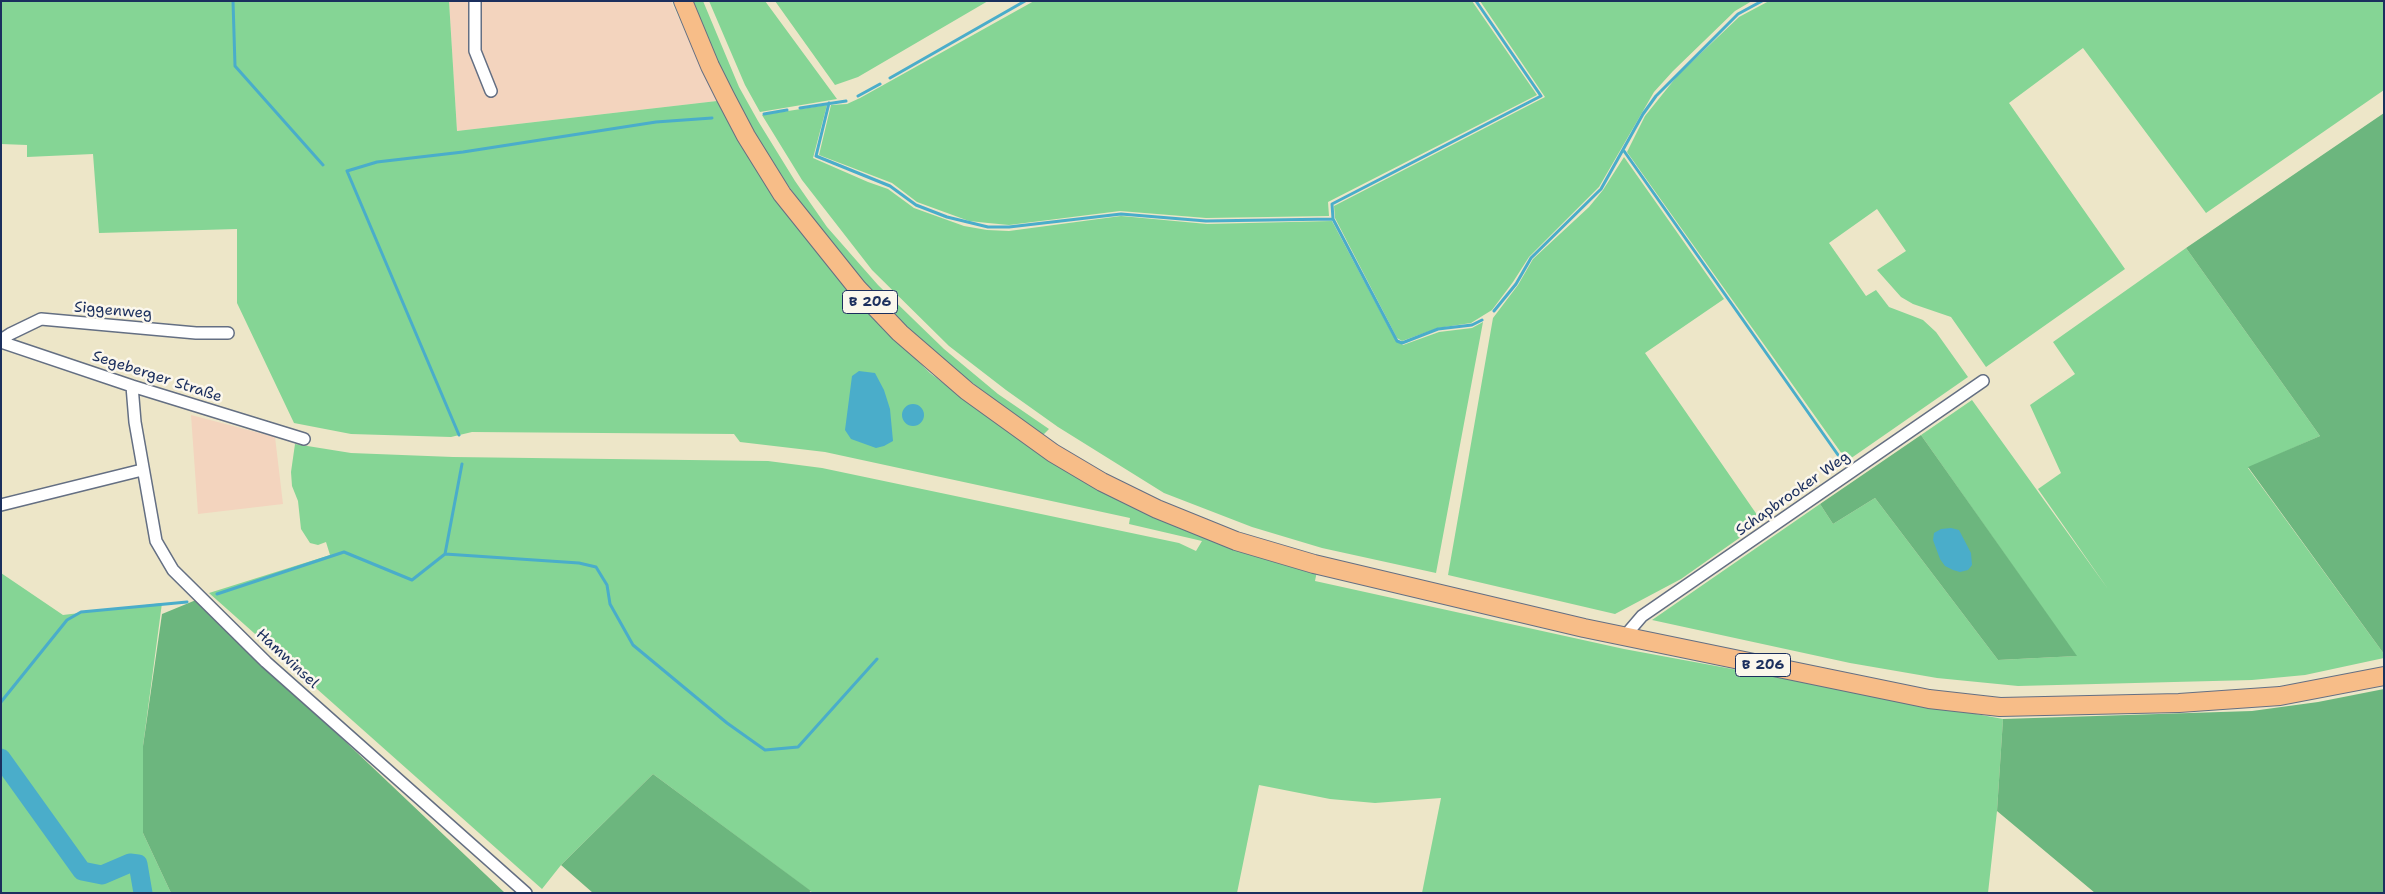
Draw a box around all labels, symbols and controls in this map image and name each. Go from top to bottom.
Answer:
road number: B 206 [842,290,898,314]
street label: Siggenweg [73,299,153,323]
street label: Segeberger Straße [90,348,224,406]
street label: Schapbrooker Weg [1732,448,1854,540]
street label: Hamwinsel [252,625,322,693]
road number: B 206 [1736,654,1790,676]

